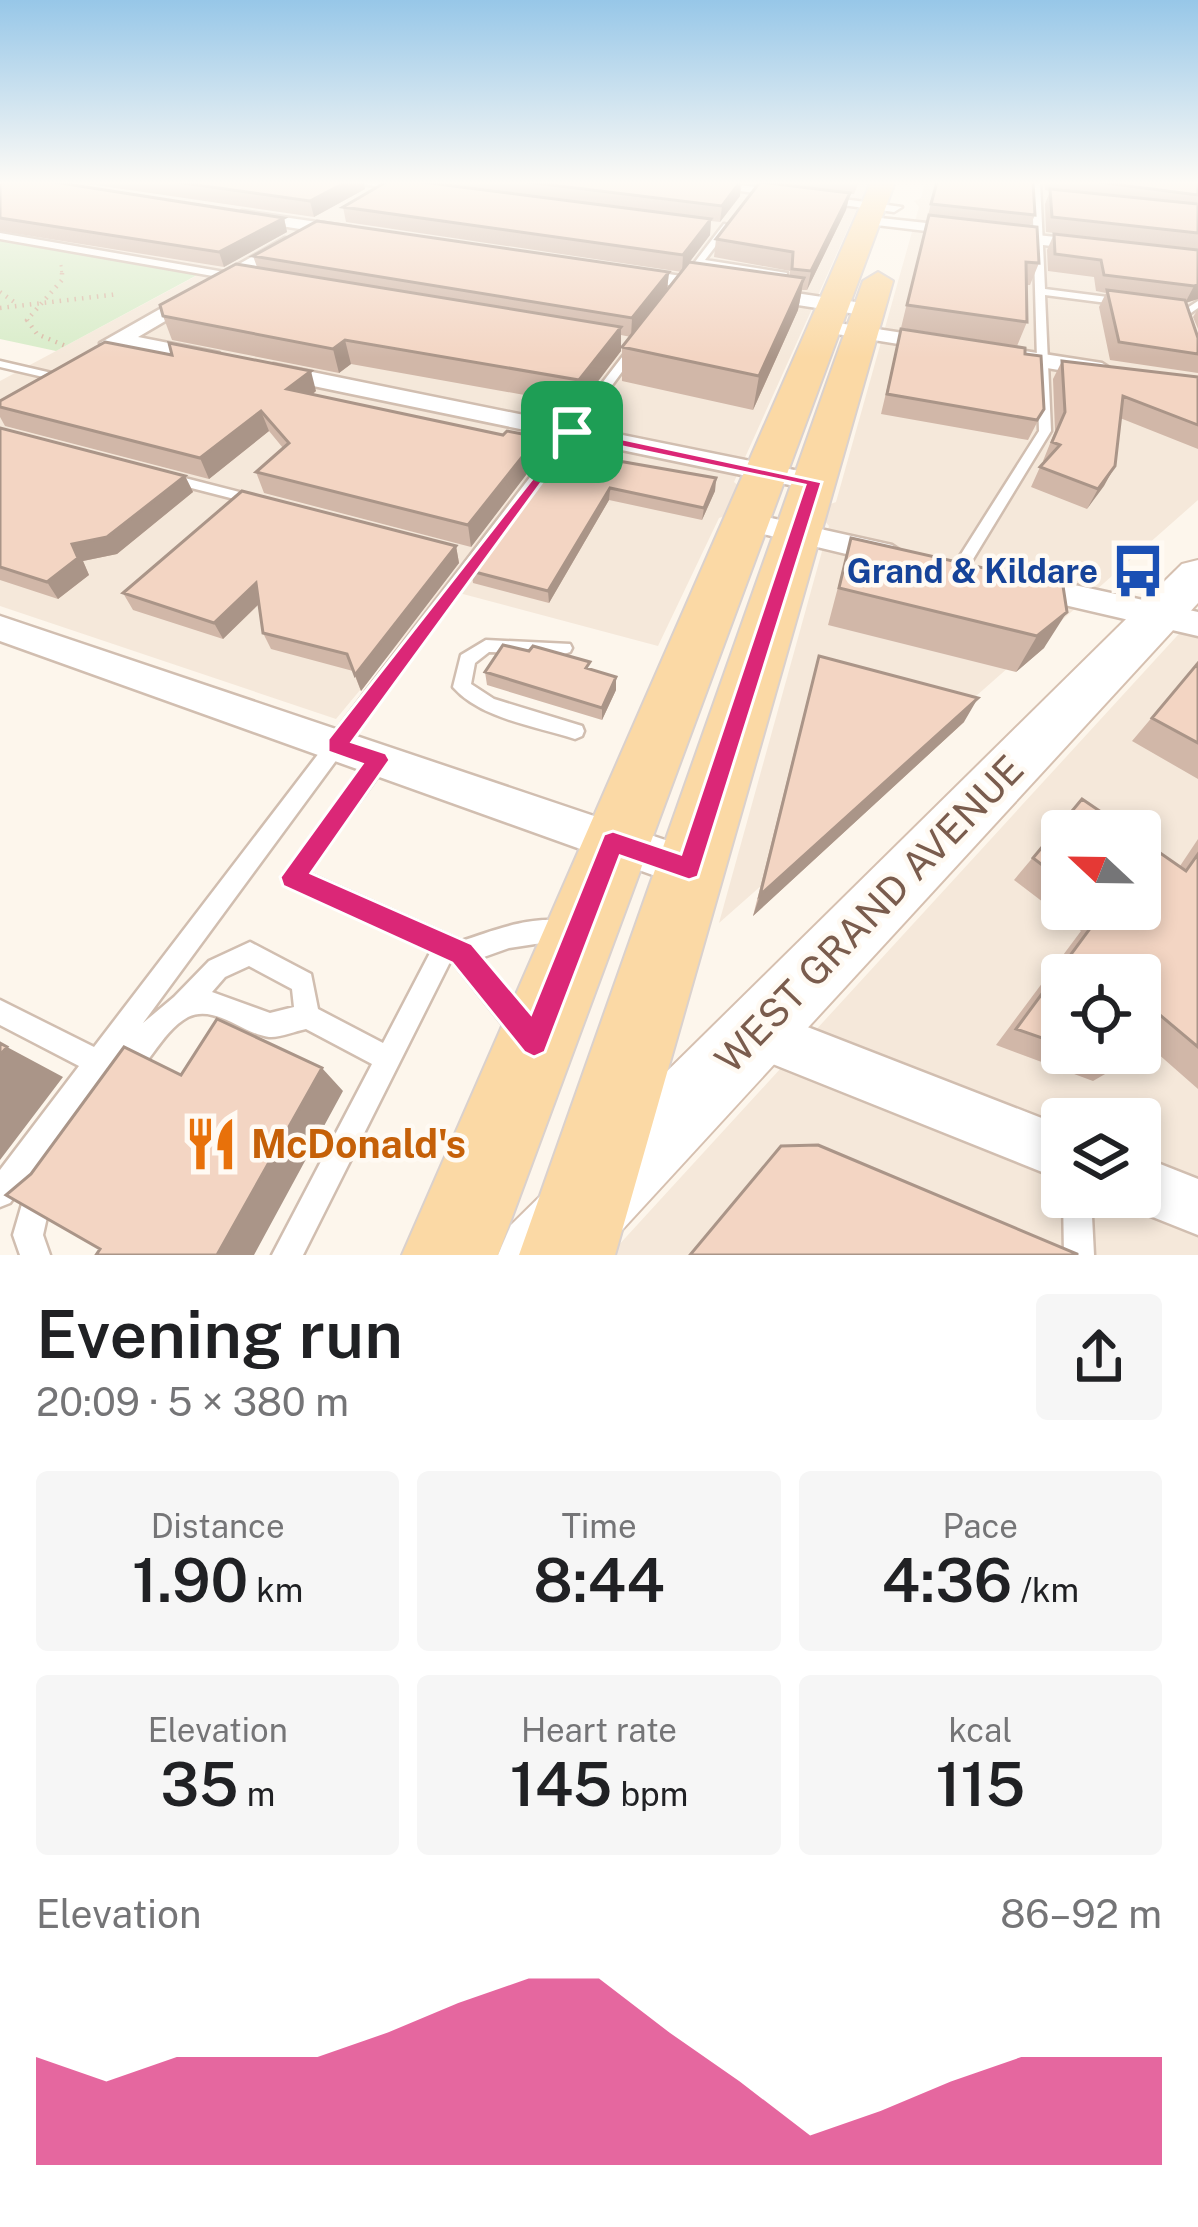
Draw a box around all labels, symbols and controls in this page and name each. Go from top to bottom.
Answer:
pin [521,381,623,483]
icon: arrive [539,399,605,465]
bus stop icon: Grand & Kildare [1109,542,1167,600]
place label: Grand & Kildare [847,552,1098,590]
street label: WEST GRAND AVENUE [706,746,1032,1082]
north arrow [1041,810,1161,930]
map controls [1041,810,1161,1218]
button: locate [1041,954,1161,1074]
button: layers [1041,1098,1161,1218]
restaurant icon: McDonald's [182,1115,240,1173]
place label: McDonald's [251,1121,466,1167]
button: share [1036,1294,1162,1420]
text: Evening run [36,1295,403,1373]
text: 20:09 · 5 × 380 m [36,1379,349,1425]
text: Distance [151,1507,285,1545]
text: Time [561,1507,637,1545]
text: Pace [943,1507,1018,1545]
text: 1.90 [132,1545,248,1616]
text: 8:44 [533,1545,665,1616]
text: 4:36 [882,1545,1012,1616]
text: km [248,1571,303,1609]
text: /km [1012,1571,1079,1609]
text: Elevation [148,1711,288,1749]
text: Heart rate [521,1711,677,1749]
text: kcal [948,1711,1012,1749]
text: 35 [160,1749,239,1820]
text: 145 [510,1749,612,1820]
text: 115 [935,1749,1025,1820]
text: m [239,1775,275,1813]
text: bpm [612,1775,688,1813]
text: Elevation [36,1891,202,1937]
text: 86–92 m [1000,1891,1162,1937]

